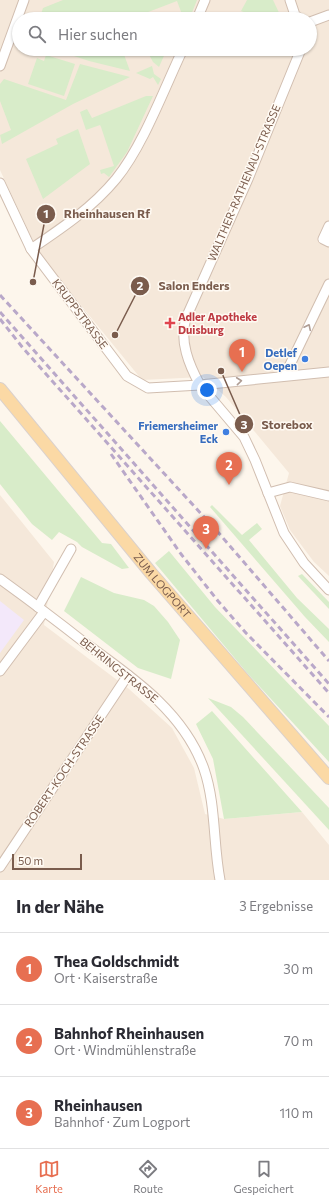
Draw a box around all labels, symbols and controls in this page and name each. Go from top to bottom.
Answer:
search box [12,12,317,56]
icon: search [26,23,48,45]
text: Hier suchen [58,25,138,43]
street label: WALTHER-RATHENAU-STRASSE [205,103,283,263]
callout: Rheinhausen Rf [36,202,158,226]
text: 1 [43,206,49,220]
text: Rheinhausen Rf [64,206,150,220]
callout: Salon Enders [130,274,237,298]
street label: KRUPPSTRASSE [50,276,111,351]
text: 2 [137,278,144,292]
text: Salon Enders [158,278,230,292]
place label: Adler Apotheke Duisburg [178,310,257,336]
marker: Adler Apotheke Duisburg [165,318,175,328]
one-way arrow [303,324,311,332]
pin: 1 [229,339,255,372]
place label: Detlef Oepen [264,346,297,372]
marker: Detlef Oepen [300,354,310,364]
one-way arrow [236,376,242,385]
your location [197,380,217,400]
callout: Storebox [234,412,321,436]
text: 3 [241,417,248,431]
text: Storebox [261,417,313,431]
place label: Friemersheimer Eck [138,419,219,445]
marker: Friemersheimer Eck [221,427,231,437]
pin: 2 [216,452,242,485]
pin: 3 [193,516,219,549]
street label: ZUM LOGPORT [131,550,194,620]
street label: BEHRINGSTRASSE [78,634,161,705]
street label: ROBERT-KOCH-STRASSE [21,712,106,829]
scale bar [12,852,82,871]
text: 50 m [18,854,43,867]
text: In der Nähe [16,896,104,917]
text: 3 Ergebnisse [239,898,313,914]
text: Thea Goldschmidt [54,952,179,970]
text: 1 [26,961,32,977]
text: 30 m [283,961,313,977]
text: Ort · Kaiserstraße [54,970,158,986]
text: Bahnhof Rheinhausen [54,1024,204,1042]
text: 2 [25,1033,33,1049]
text: 70 m [284,1033,313,1049]
text: Ort · Windmühlenstraße [54,1042,196,1058]
text: Rheinhausen [54,1096,143,1114]
text: 3 [25,1105,33,1121]
text: 110 m [280,1105,313,1121]
text: Bahnhof · Zum Logport [54,1114,190,1130]
tab: Karte [35,1158,63,1195]
tab: Route [133,1158,163,1195]
tab: Gespeichert [233,1158,294,1195]

